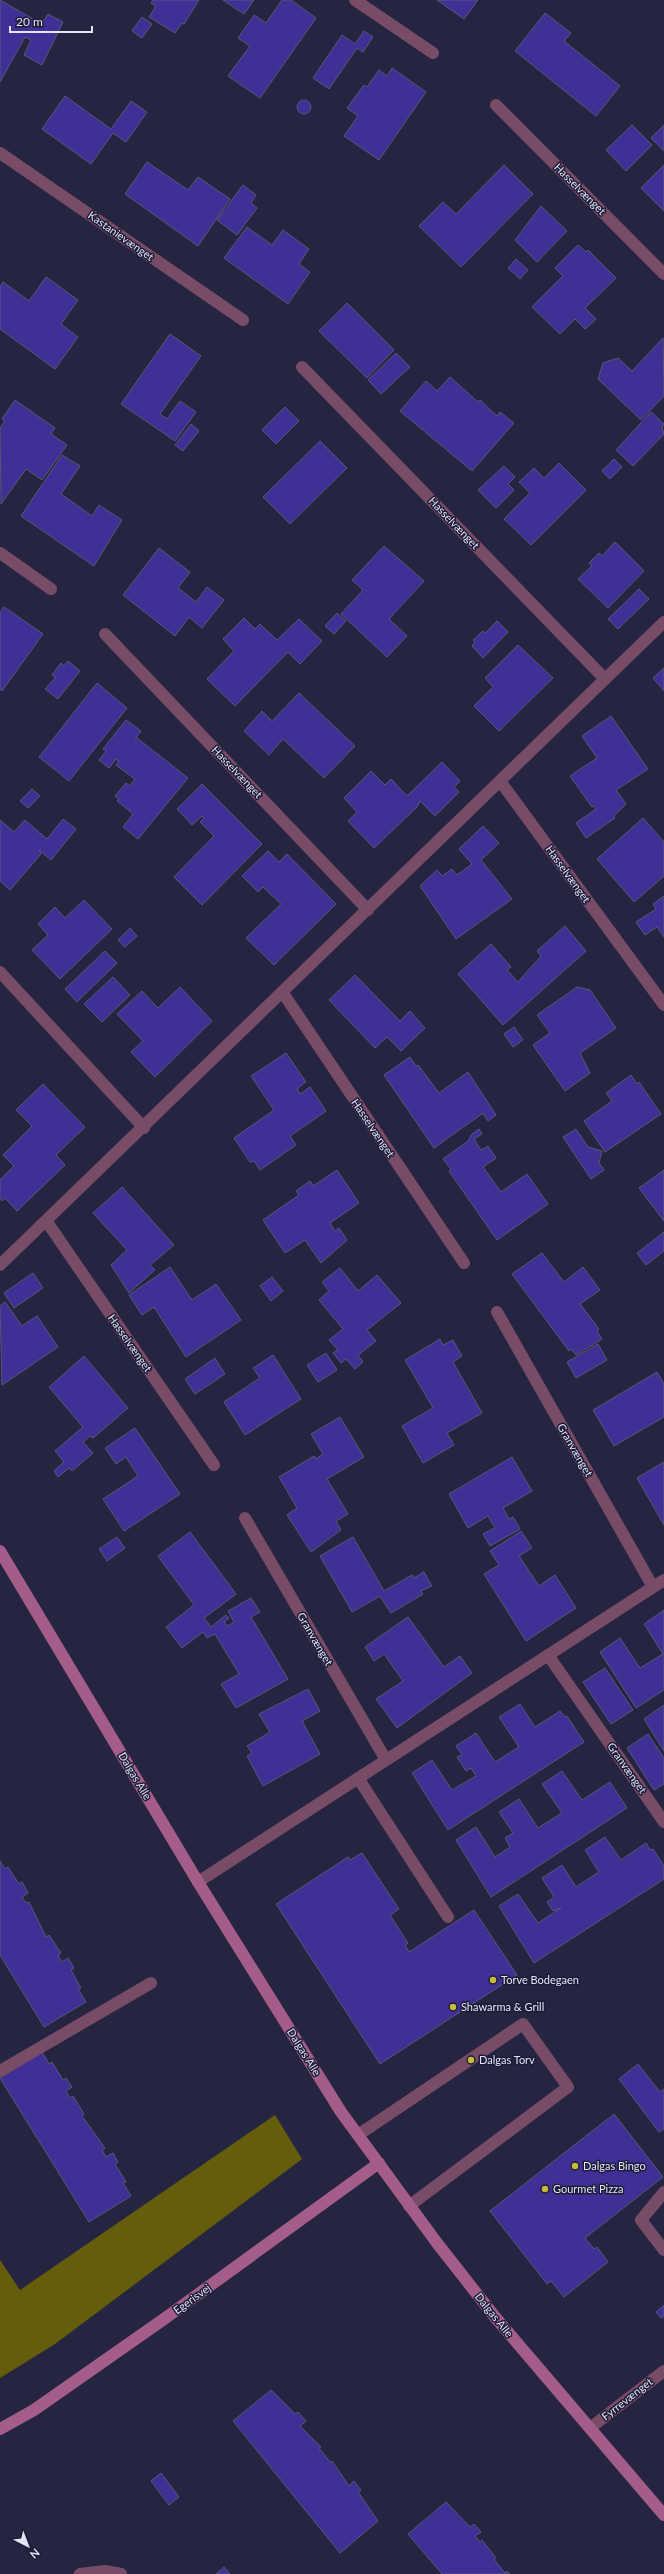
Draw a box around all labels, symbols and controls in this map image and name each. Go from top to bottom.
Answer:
scale bar [10,8,92,34]
text: 20 m [16,14,43,29]
street label: Hasselvænget [552,160,609,217]
street label: Kastanievænget [86,208,157,263]
street label: Hasselvænget [426,494,483,551]
street label: Hasselvænget [209,743,266,800]
street label: Hasselvænget [543,843,594,905]
street label: Hasselvænget [349,1096,398,1159]
street label: Hasselvænget [106,1311,155,1374]
street label: Granvænget [555,1421,596,1479]
street label: Granvænget [295,1610,336,1668]
street label: Granvænget [605,1740,650,1796]
street label: Dalgas Alle [116,1750,155,1802]
place label: Torve Bodegaen [501,1973,579,1986]
marker: Torve Bodegaen [488,1975,498,1985]
place label: Shawarma & Grill [461,2000,544,2013]
marker: Shawarma & Grill [448,2002,458,2012]
street label: Dalgas Alle [285,2026,324,2078]
place label: Dalgas Torv [479,2053,535,2066]
marker: Dalgas Torv [466,2055,476,2065]
place label: Dalgas Bingo [583,2159,646,2172]
marker: Dalgas Bingo [570,2161,580,2171]
place label: Gourmet Pizza [553,2182,624,2195]
marker: Gourmet Pizza [540,2184,550,2194]
street label: Egerisvej [171,2281,213,2316]
street label: Dalgas Alle [473,2290,516,2340]
street label: Fyrrevænget [599,2375,655,2423]
north arrow [8,2526,48,2566]
text: N [28,2546,43,2561]

